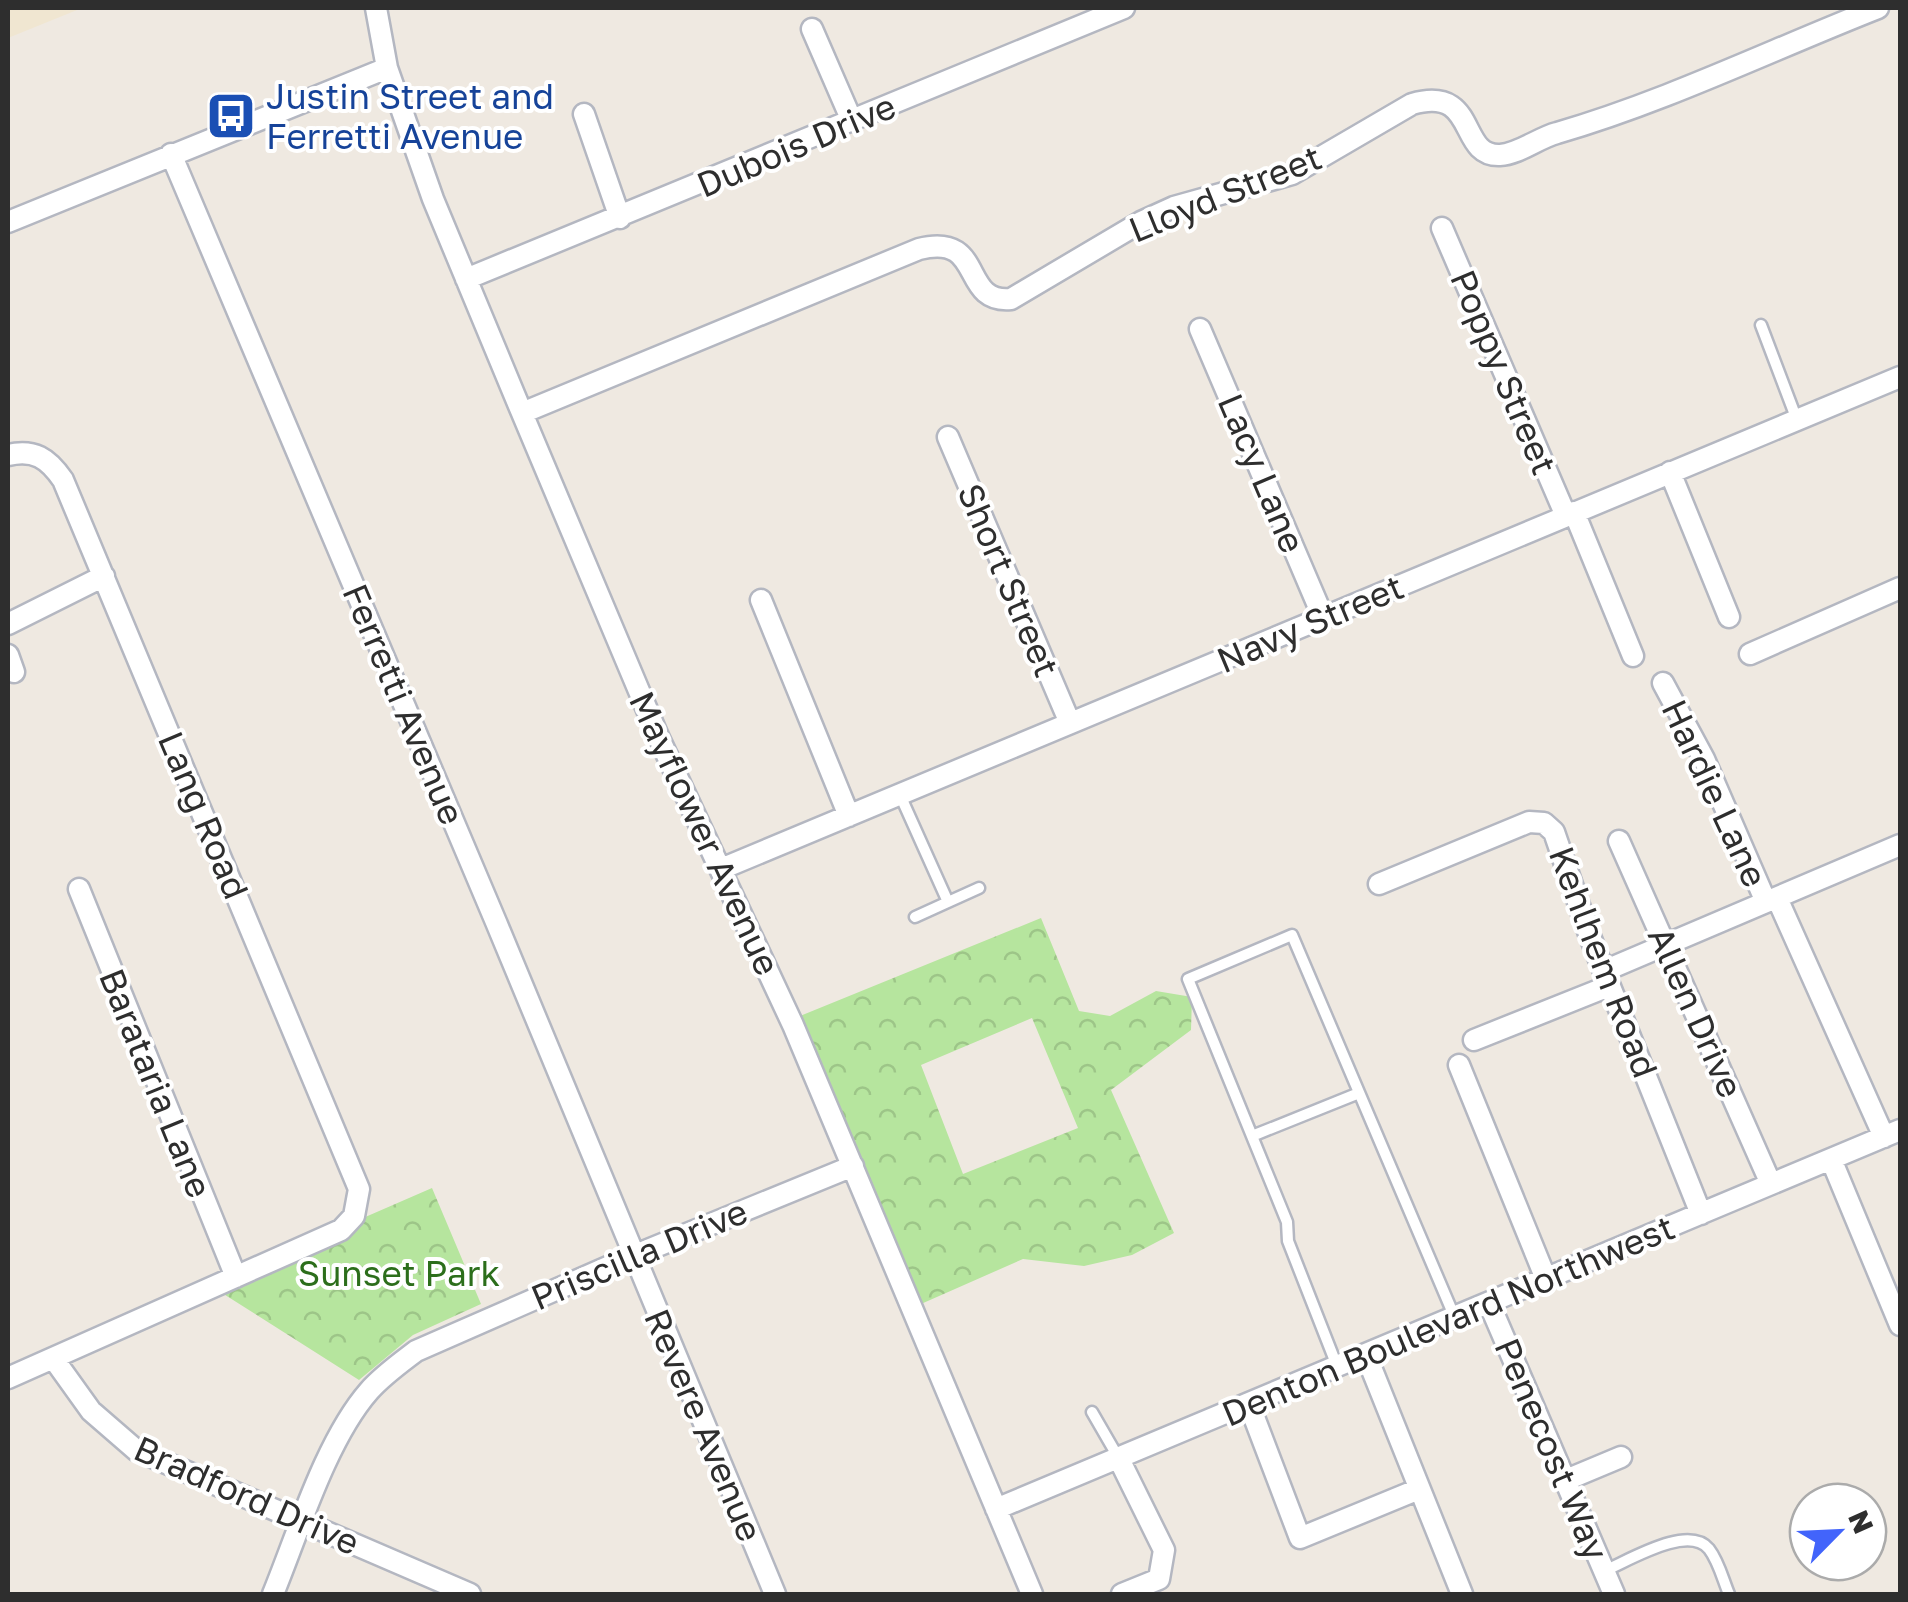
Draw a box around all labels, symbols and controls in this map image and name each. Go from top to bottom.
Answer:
place label: Justin Street and Ferretti Avenue [266,75,554,157]
street label: Dubois Drive [690,84,902,206]
bus stop icon: Justin Street and Ferretti Avenue [205,90,257,142]
street label: Lloyd Street [1123,135,1327,251]
street label: Poppy Street [1442,264,1566,480]
street label: Lacy Lane [1210,387,1314,559]
street label: Short Street [949,477,1069,683]
street label: Navy Street [1211,565,1409,681]
street label: Ferretti Avenue [334,577,474,831]
street label: Mayflower Avenue [621,685,789,981]
street label: Hardie Lane [1653,693,1777,893]
street label: Lang Road [150,725,258,905]
street label: Kehlhem Road [1541,841,1667,1083]
street label: Allen Drive [1640,920,1752,1104]
street label: Barataria Lane [91,962,221,1204]
street label: Priscilla Drive [525,1190,753,1318]
street label: Denton Boulevard Northwest [1216,1205,1680,1435]
park label: Sunset Park [298,1252,500,1294]
street label: Revere Avenue [636,1303,772,1547]
street label: Penecost Way [1486,1332,1618,1566]
street label: Bradford Drive [128,1427,366,1563]
north arrow [1788,1482,1888,1582]
text: N [1842,1505,1881,1538]

